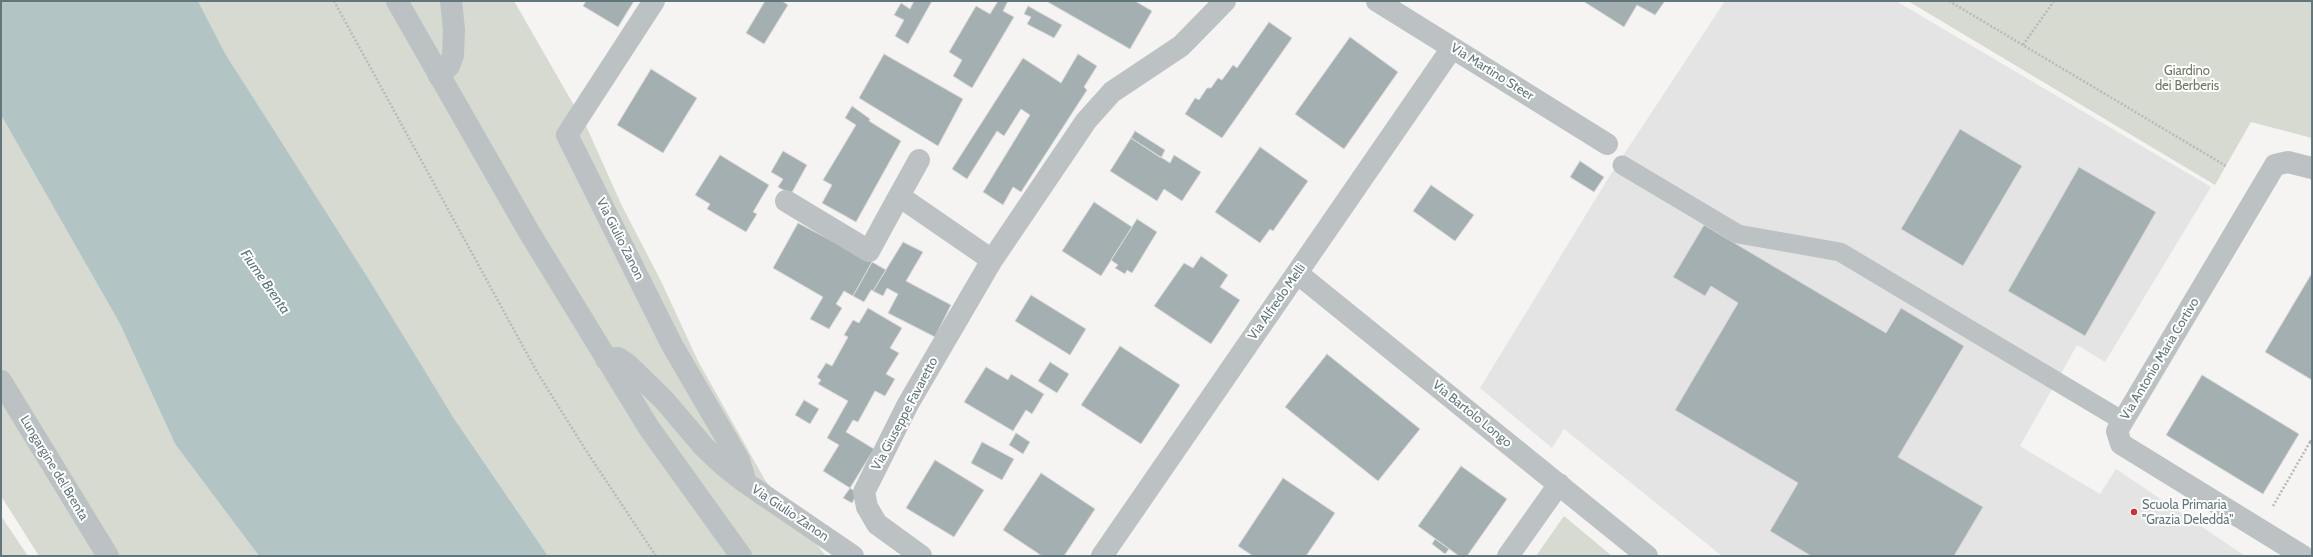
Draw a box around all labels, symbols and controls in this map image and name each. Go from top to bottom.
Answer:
street label: Via Martino Steer [1448,40,1536,104]
park label: Giardino dei Berberis [2155,63,2219,94]
street label: Via Giulio Zanon [593,196,647,282]
water label: Fiume Brenta [237,247,293,317]
street label: Via Alfredo Melli [1245,261,1309,343]
street label: Via Antonio Maria Cortivo [2117,295,2203,423]
street label: Via Giuseppe Favaretto [869,355,941,473]
street label: Via Bartolo Longo [1429,377,1515,451]
street label: Lungargine del Brenta [17,413,91,523]
street label: Via Giulio Zanon [749,482,831,544]
place label: Scuola Primaria "Grazia Deledda" [2142,497,2233,528]
marker: Scuola Primaria "Grazia Deledda" [2129,507,2139,517]

